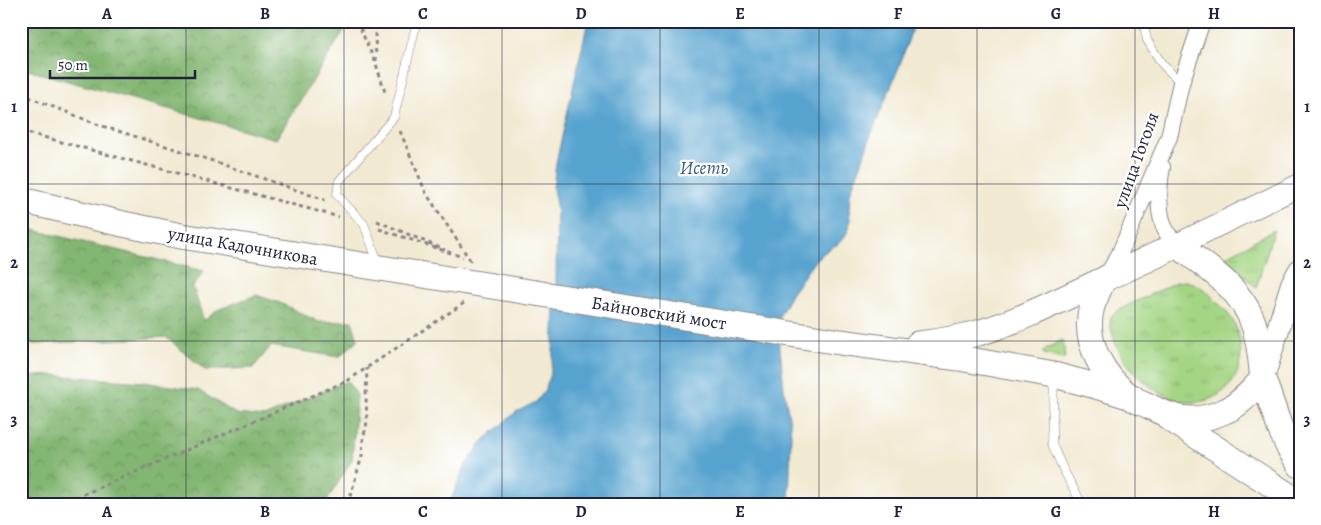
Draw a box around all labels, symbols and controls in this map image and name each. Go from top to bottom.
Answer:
text: A [101,3,113,25]
text: B [260,3,270,25]
text: C [418,3,428,25]
text: D [575,3,587,25]
text: E [735,3,745,25]
text: F [894,3,903,25]
text: G [1051,3,1061,25]
text: H [1208,3,1220,25]
scale bar [50,48,195,80]
text: 50 m [58,55,88,75]
text: 1 [11,96,17,118]
text: 1 [1304,96,1310,118]
street label: улица Гоголя [1107,109,1164,212]
water label: Исеть [680,155,728,181]
street label: улица Кадочникова [165,221,320,271]
text: 2 [10,252,18,274]
text: 2 [1303,252,1311,274]
street label: Байновский мост [590,290,728,336]
text: 3 [11,409,18,431]
text: 3 [1304,409,1311,431]
text: A [101,501,113,523]
text: B [260,501,270,523]
text: C [418,501,428,523]
text: D [575,501,587,523]
text: E [735,501,745,523]
text: F [894,501,903,523]
text: G [1051,501,1061,523]
text: H [1208,501,1220,523]

